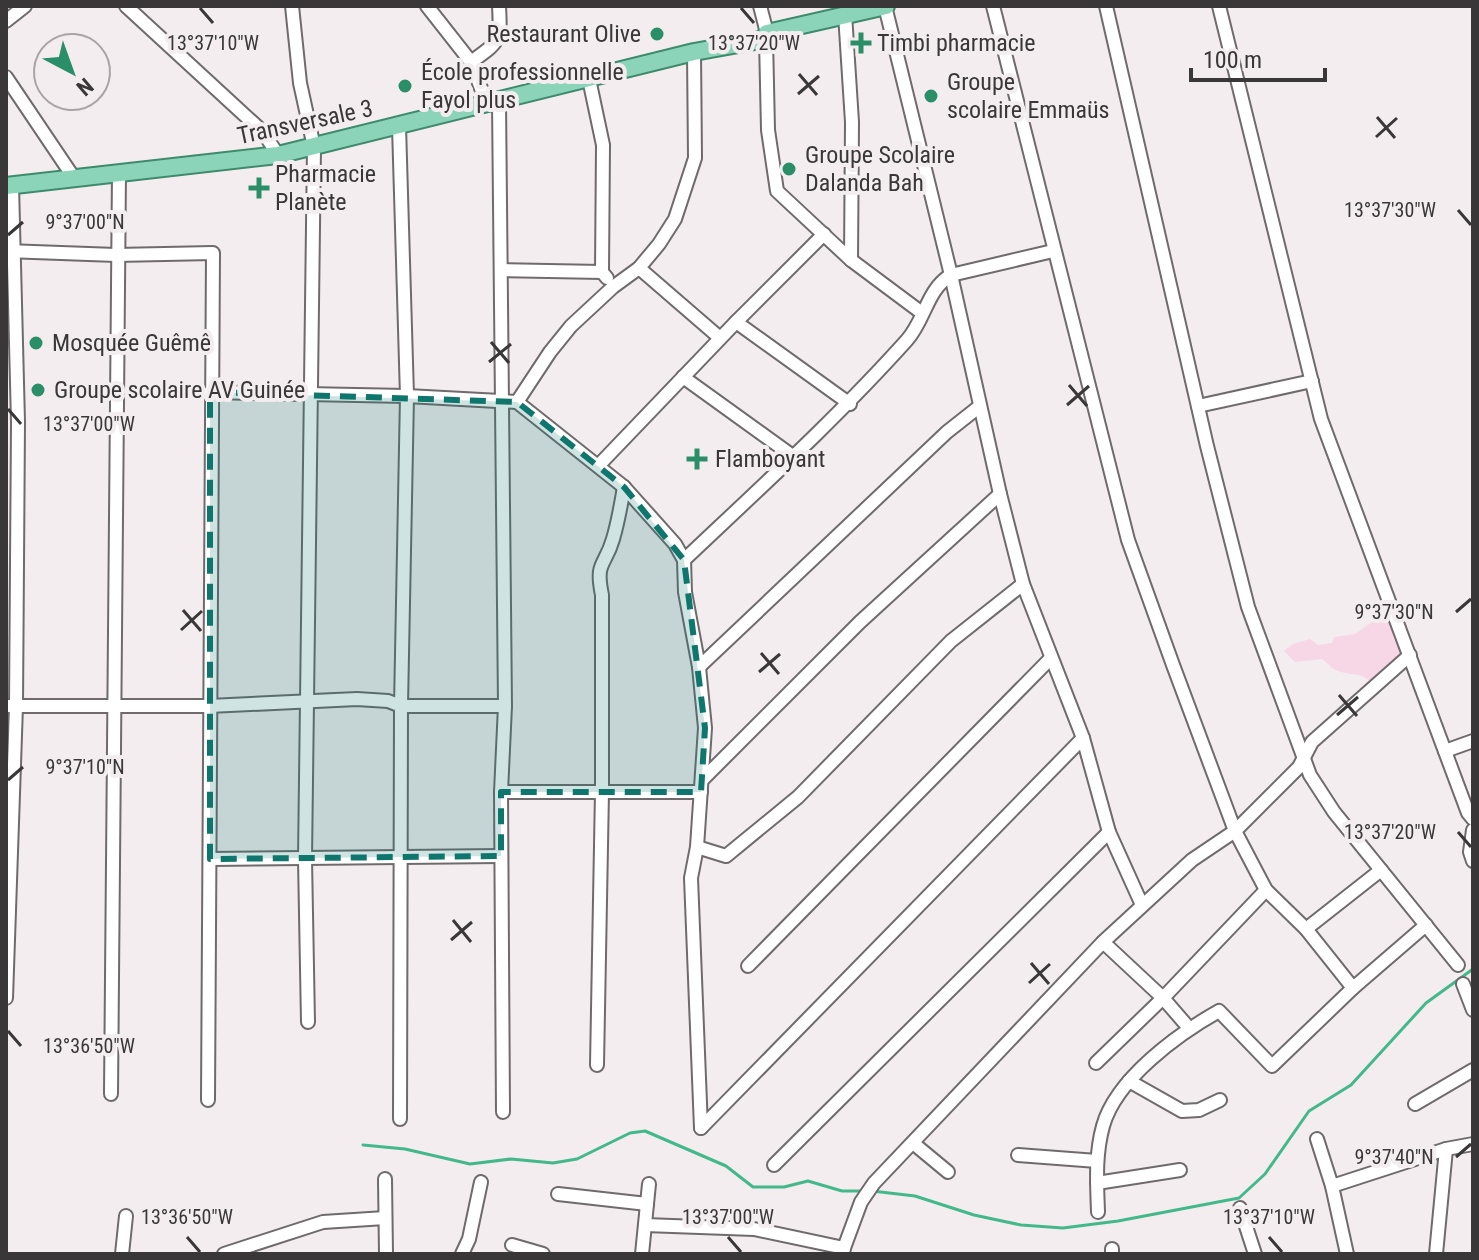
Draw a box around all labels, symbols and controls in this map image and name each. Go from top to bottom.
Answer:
place label: Restaurant Olive [486,20,641,48]
marker: Restaurant Olive [648,25,666,43]
place label: Timbi pharmacie [877,29,1036,57]
text: 13°37'10"W [167,31,259,55]
text: 13°37'20"W [708,31,800,55]
north arrow [32,32,112,112]
scale bar [1191,32,1325,82]
marker: Timbi pharmacie [852,34,870,52]
text: 100 m [1203,46,1262,74]
place label: École professionnelle Fayol plus [421,58,624,114]
place label: Groupe scolaire Emmaüs [947,68,1110,124]
text: N [72,73,98,101]
marker: École professionnelle Fayol plus [396,77,414,95]
marker: Groupe scolaire Emmaüs [922,87,940,105]
street label: Transversale 3 [235,94,375,150]
place label: Groupe Scolaire Dalanda Bah [805,141,955,197]
place label: Pharmacie Planète [275,160,376,216]
marker: Groupe Scolaire Dalanda Bah [780,160,798,178]
marker: Pharmacie Planète [250,179,268,197]
text: 13°37'30"W [1344,198,1436,222]
text: 9°37'00"N [45,210,125,234]
place label: Mosquée Guêmê [52,329,211,357]
marker: Mosquée Guêmê [27,334,45,352]
place label: Groupe scolaire AV Guinée [54,376,305,404]
marker: Groupe scolaire AV Guinée [29,381,47,399]
text: 13°37'00"W [43,412,135,436]
place label: Flamboyant [715,445,825,473]
marker: Flamboyant [686,448,708,470]
text: 9°37'30"N [1354,600,1434,624]
text: 9°37'10"N [45,755,125,779]
text: 13°37'20"W [1344,820,1436,844]
text: 13°36'50"W [43,1034,135,1058]
text: 9°37'40"N [1354,1145,1434,1169]
text: 13°36'50"W [141,1205,233,1229]
text: 13°37'00"W [682,1205,774,1229]
text: 13°37'10"W [1223,1205,1315,1229]

